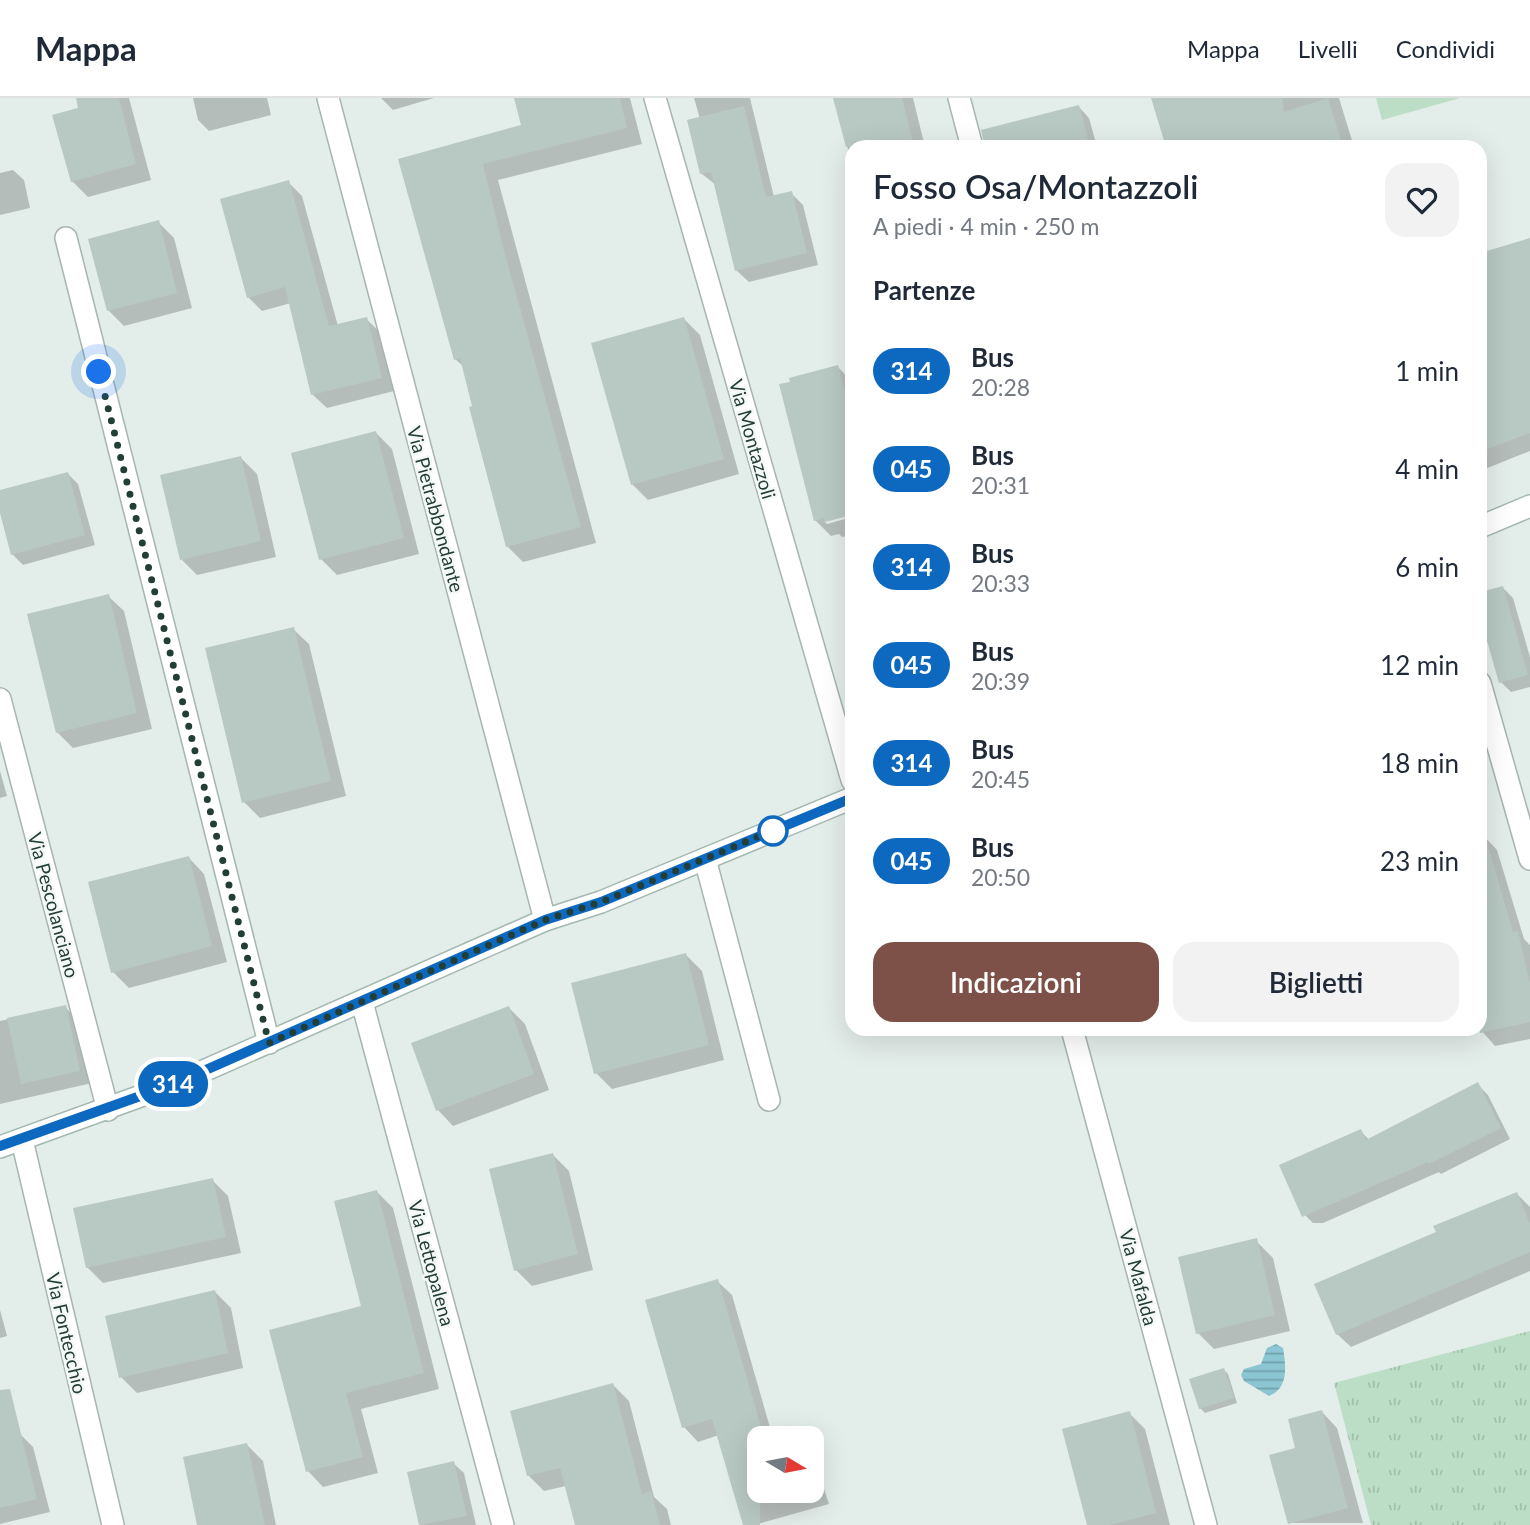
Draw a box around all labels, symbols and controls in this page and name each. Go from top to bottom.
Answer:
text: Mappa [35,28,137,68]
text: Mappa [1187,34,1260,63]
text: Livelli [1298,34,1358,63]
text: Condividi [1396,34,1495,63]
button: heart [1385,163,1459,237]
text: Fosso Osa/Montazzoli [873,166,1198,206]
text: A piedi · 4 min · 250 m [873,212,1099,240]
text: Partenze [873,274,975,306]
text: Bus [971,341,1014,373]
your location [81,354,116,389]
text: 1 min [1395,355,1459,387]
text: 314 [891,356,932,385]
text: 20:28 [971,373,1030,401]
street label: Via Montazzoli [725,377,781,501]
street label: Via Pietrabbondante [403,424,469,594]
text: Bus [971,439,1014,471]
text: 4 min [1395,453,1459,485]
text: 045 [891,454,932,483]
text: 20:31 [971,471,1030,499]
text: Bus [971,537,1014,569]
text: 6 min [1395,551,1459,583]
text: 314 [891,552,932,581]
text: 20:33 [971,569,1030,597]
text: Bus [971,635,1014,667]
text: 12 min [1380,649,1459,681]
text: 045 [891,650,932,679]
text: 20:39 [971,667,1030,695]
text: Bus [971,733,1014,765]
text: 18 min [1380,747,1459,779]
text: 314 [891,748,932,777]
text: 20:45 [971,765,1030,793]
unlabelled marker [758,816,788,846]
street label: Via Pescolanciano [24,830,84,980]
text: Bus [971,831,1014,863]
text: 23 min [1380,845,1459,877]
text: 045 [891,846,932,875]
text: 20:50 [971,863,1030,891]
button: Indicazioni [873,942,1159,1022]
button: Biglietti [1173,942,1459,1022]
line badge: 314 [133,1061,213,1107]
text: 314 [152,1069,194,1098]
street label: Via Lettopalena [404,1198,460,1328]
street label: Via Mafalda [1115,1226,1163,1328]
street label: Via Fontecchio [42,1270,92,1396]
north arrow [747,1426,824,1503]
map controls [747,1426,824,1503]

